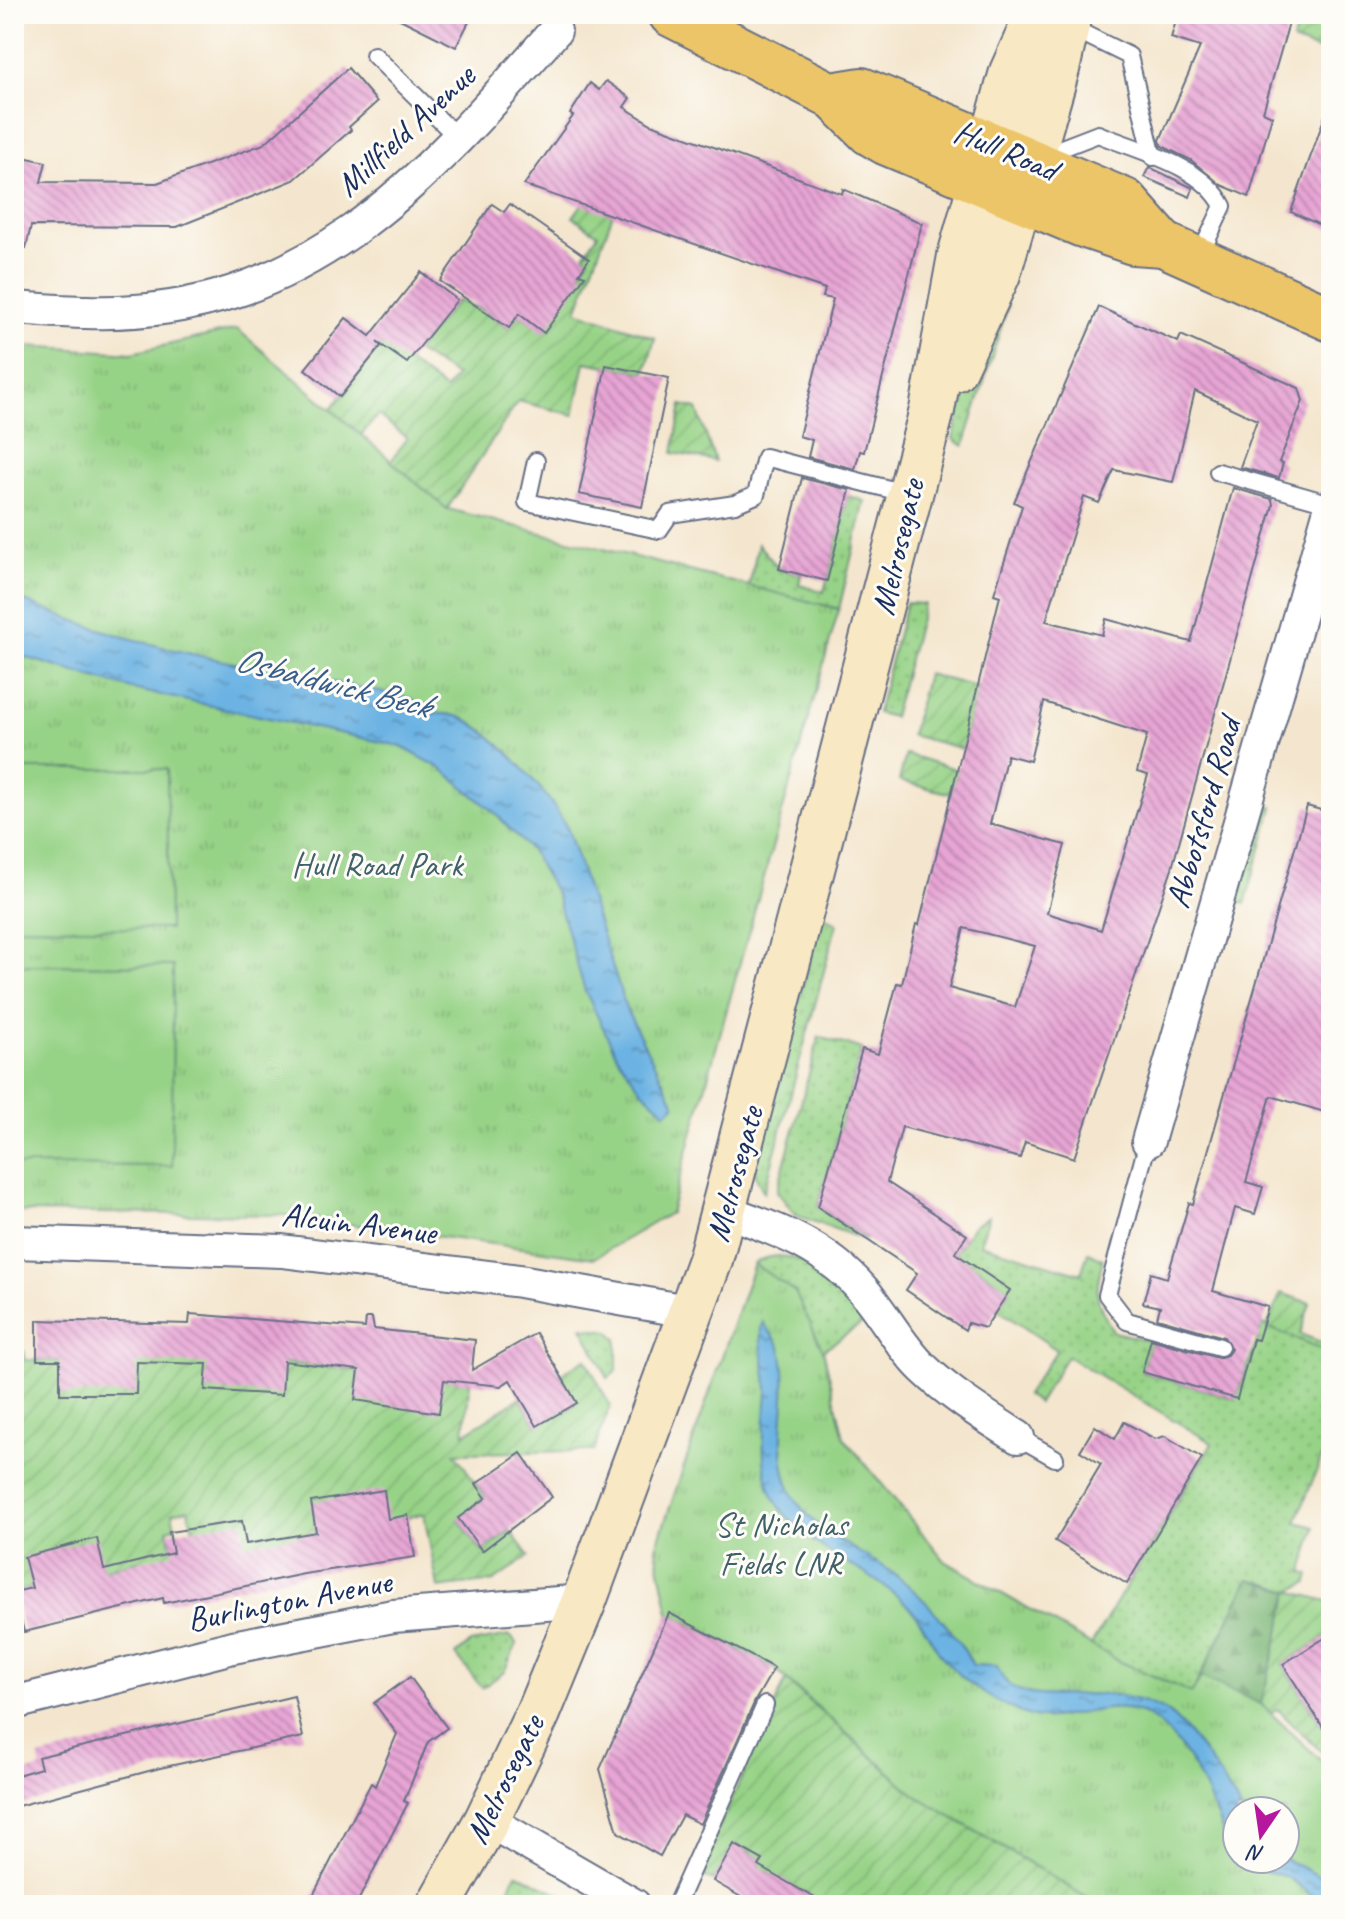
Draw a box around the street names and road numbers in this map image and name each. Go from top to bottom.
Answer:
street label: Millfield Avenue [326,53,485,205]
street label: Hull Road [948,109,1068,193]
street label: Melrosegate [861,473,934,619]
street label: Abbotsford Road [1155,708,1252,913]
street label: Melrosegate [695,1100,773,1246]
street label: Alcuin Avenue [279,1192,441,1254]
street label: Burlington Avenue [183,1559,397,1641]
street label: Melrosegate [454,1706,554,1850]

